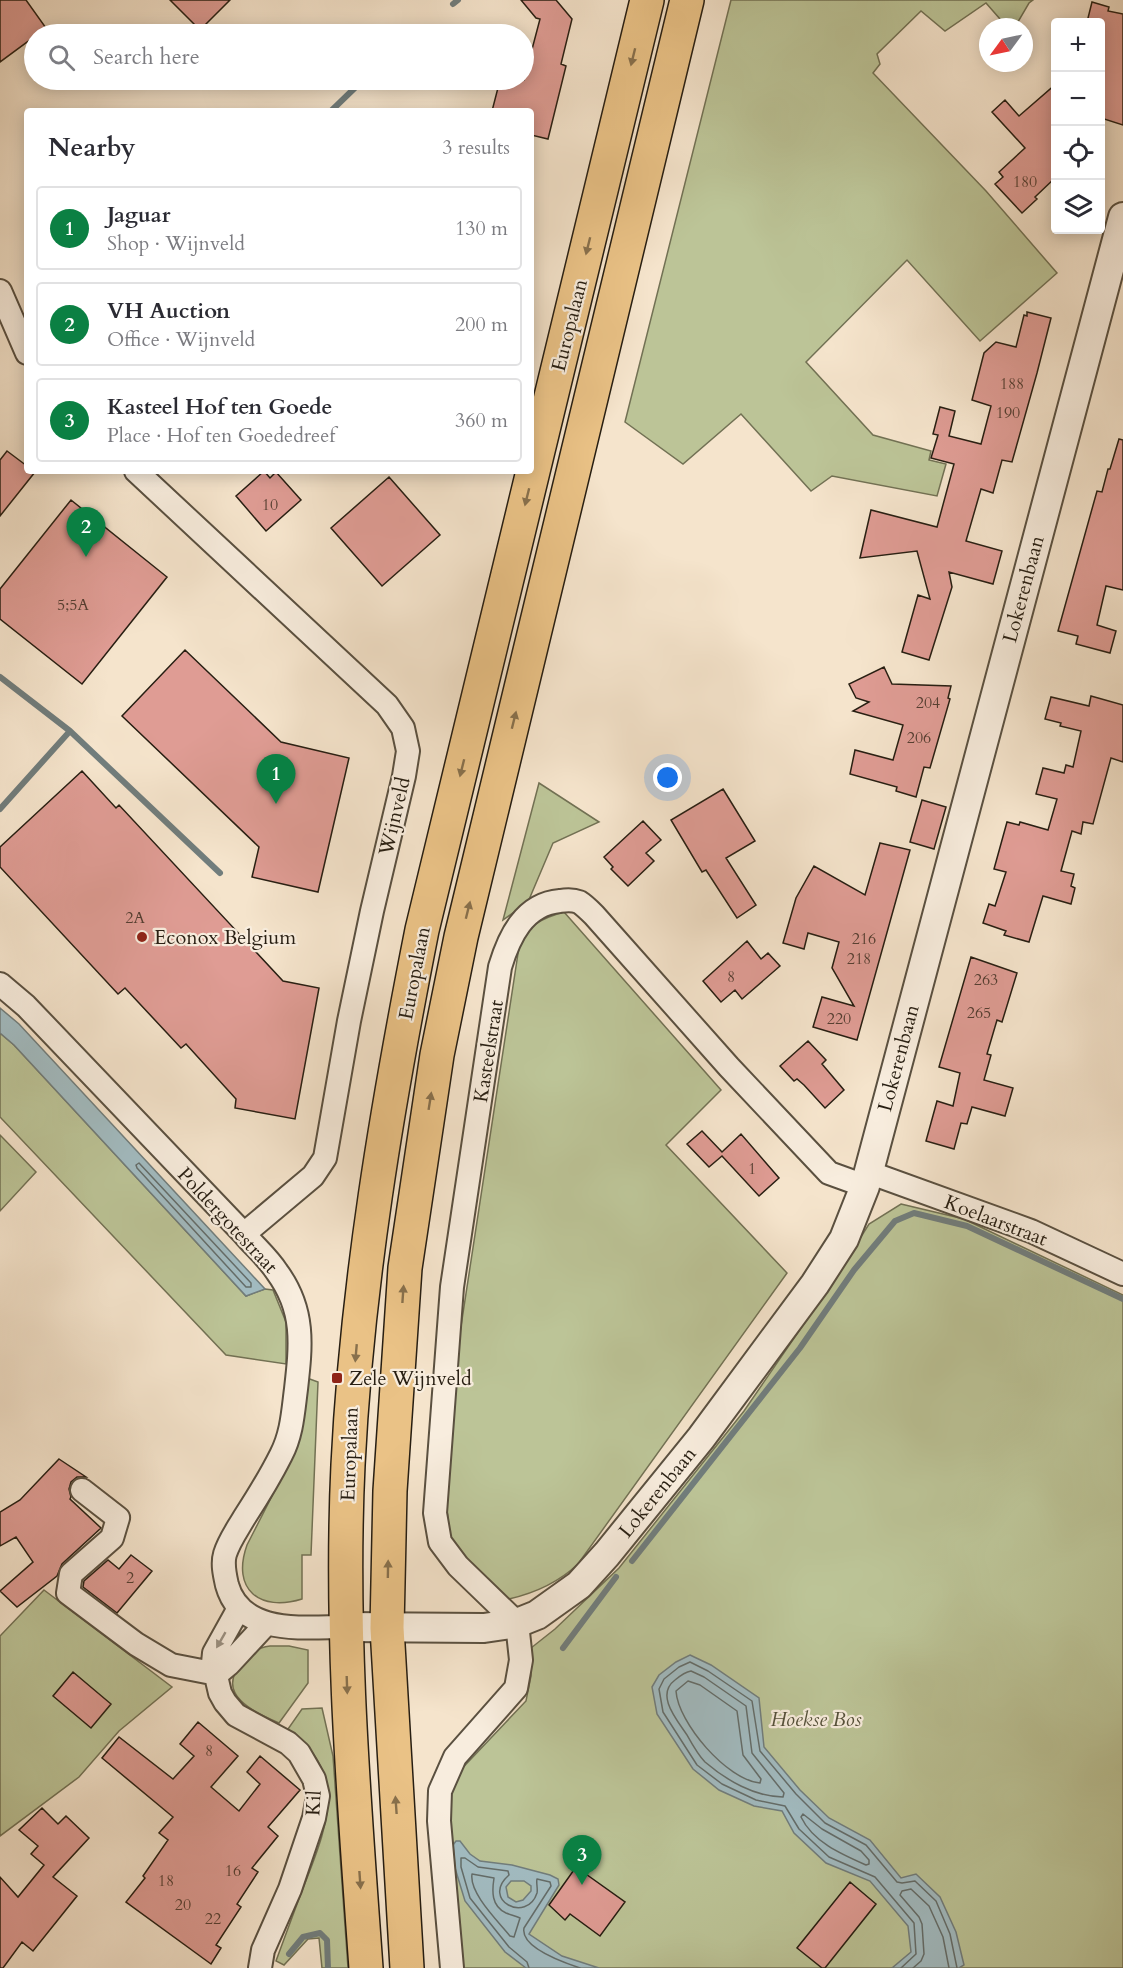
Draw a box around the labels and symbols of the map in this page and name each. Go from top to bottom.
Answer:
north arrow [979,18,1033,72]
one-way arrow [628,48,638,66]
house number: 180 [1013,171,1037,193]
one-way arrow [582,237,592,256]
street label: Europalaan [545,275,594,374]
house number: 188 [1000,373,1024,395]
house number: 190 [996,402,1020,424]
one-way arrow [522,488,531,507]
house number: 10 [262,494,278,516]
pin: 2 [66,508,106,557]
street label: Lokerenbaan [996,532,1051,646]
house number: 5;5A [57,594,90,616]
house number: 204 [916,692,940,714]
one-way arrow [509,711,519,729]
house number: 206 [907,727,931,749]
pin: 1 [256,754,296,804]
one-way arrow [456,759,466,778]
your location [653,763,682,792]
street label: Wijnveld [372,774,417,859]
one-way arrow [463,901,473,919]
house number: 2A [125,907,145,929]
place label: Econox Belgium [154,924,296,951]
street label: Europalaan [392,924,437,1022]
house number: 216 [852,928,876,950]
marker: Econox Belgium [135,930,149,944]
house number: 218 [847,948,871,970]
house number: 8 [727,966,735,988]
house number: 263 [974,969,998,991]
street label: Kasteelstraat [467,997,510,1104]
street label: Lokerenbaan [871,1001,926,1115]
house number: 265 [967,1002,991,1024]
house number: 220 [827,1008,851,1030]
one-way arrow [426,1091,435,1110]
house number: 1 [748,1158,756,1180]
street label: Poldergotestraat [171,1161,284,1280]
street label: Koelaarstraat [940,1188,1052,1253]
one-way arrow [398,1284,408,1303]
one-way arrow [351,1344,361,1363]
place label: Zele Wijnveld [349,1365,472,1392]
marker: Zele Wijnveld [330,1371,344,1385]
street label: Europalaan [334,1406,365,1502]
street label: Lokerenbaan [612,1441,703,1543]
one-way arrow [383,1560,393,1579]
house number: 2 [126,1567,134,1589]
one-way arrow [216,1632,227,1648]
one-way arrow [342,1676,352,1695]
park label: Hoekse Bos [771,1706,862,1733]
house number: 8 [205,1740,213,1762]
street label: Kil [299,1790,328,1817]
one-way arrow [392,1795,401,1814]
pin: 3 [562,1836,602,1885]
house number: 16 [225,1860,241,1882]
house number: 18 [158,1870,174,1892]
one-way arrow [355,1870,364,1889]
house number: 20 [175,1894,191,1916]
house number: 22 [205,1908,221,1930]

